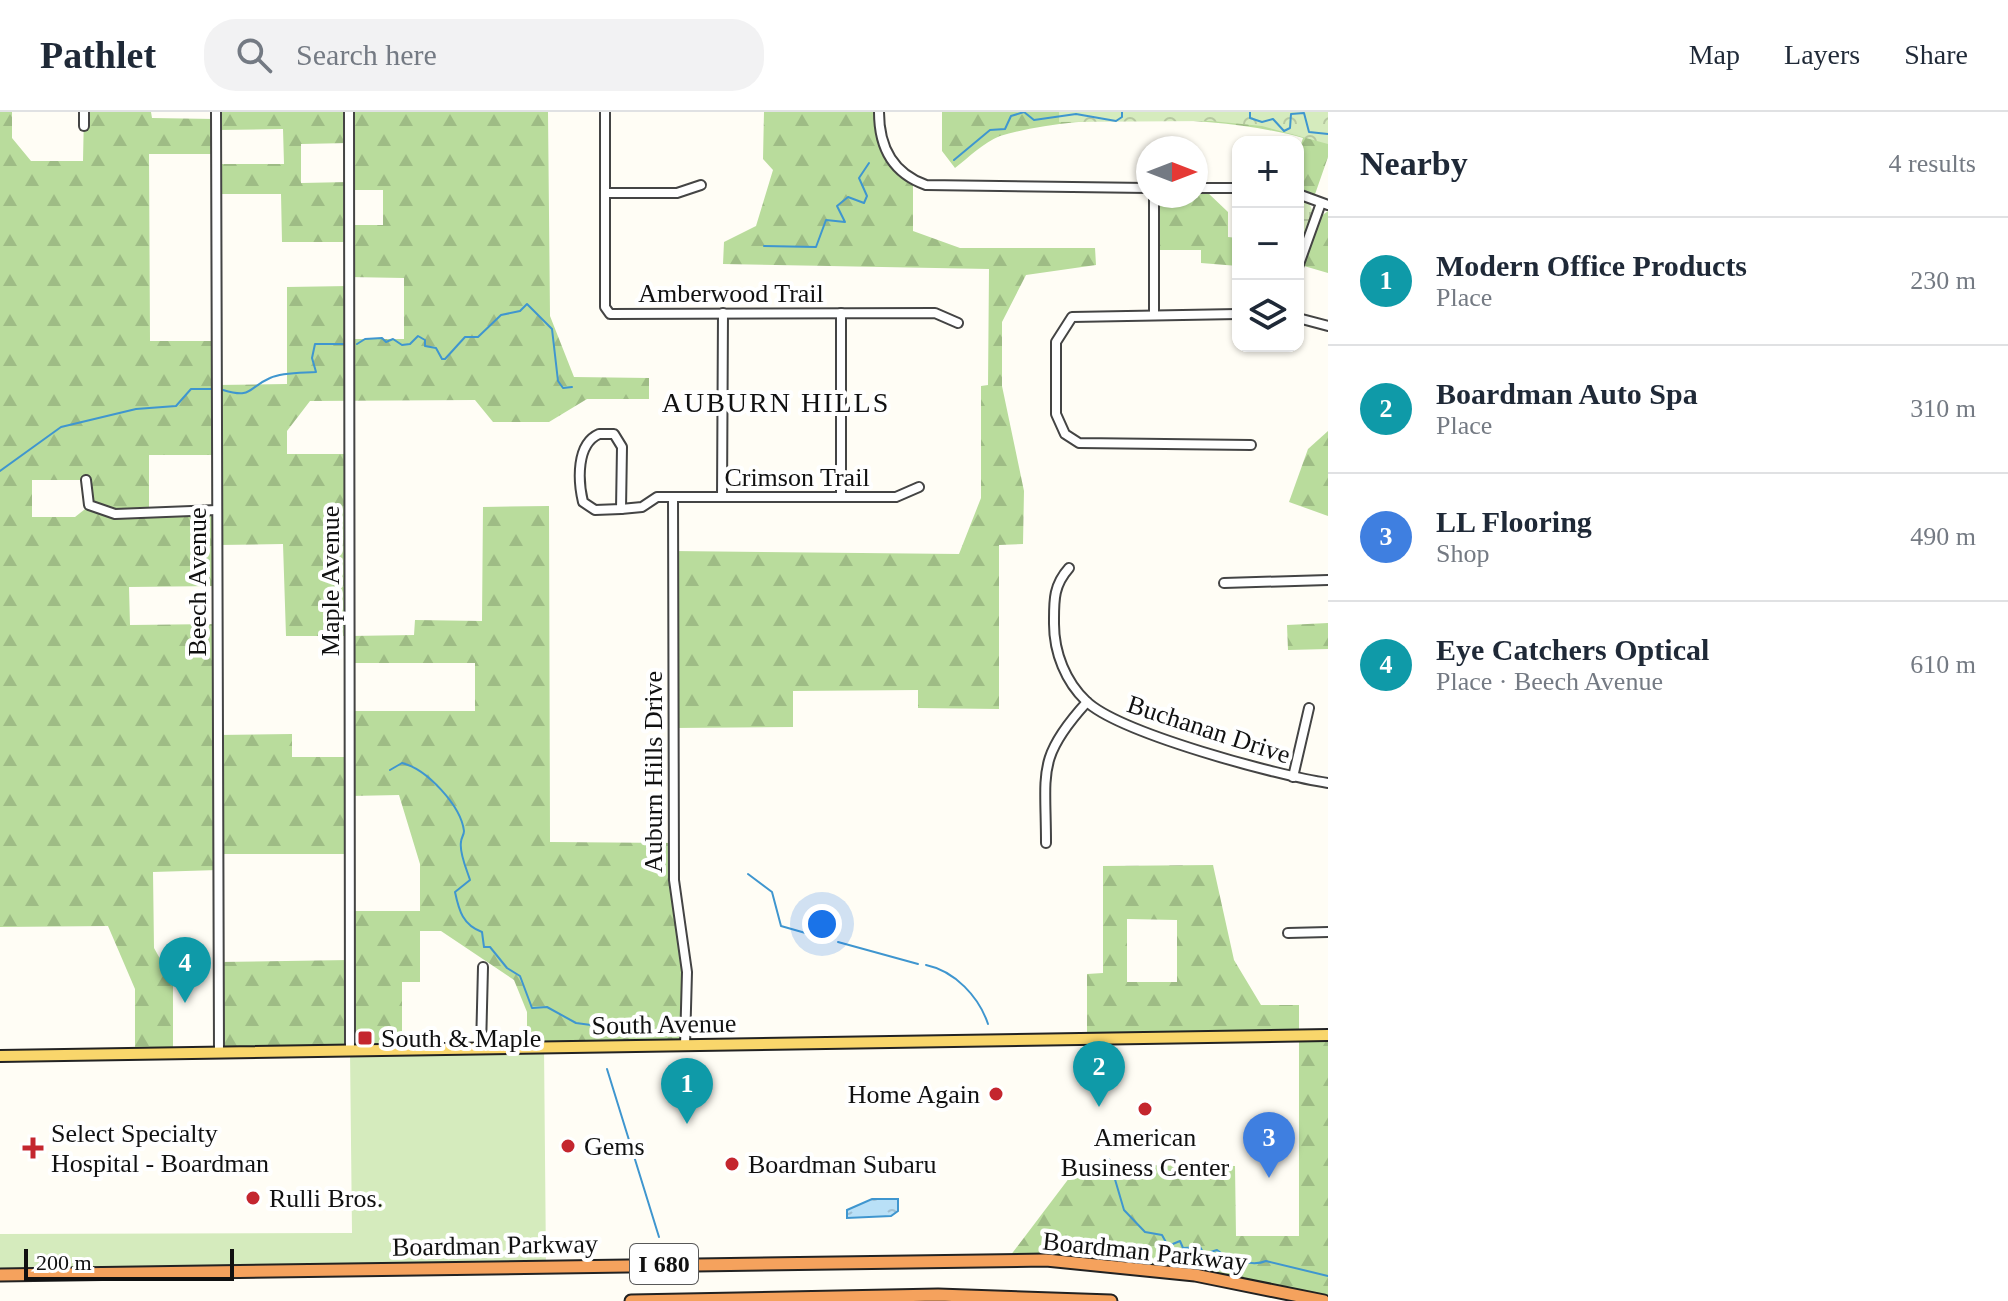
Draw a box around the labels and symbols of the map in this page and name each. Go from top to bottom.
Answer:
north arrow [1136,136,1208,208]
street label: Amberwood Trail [638,279,824,308]
district label: AUBURN HILLS [662,387,890,418]
street label: Crimson Trail [724,463,870,492]
street label: Maple Avenue [316,506,345,656]
street label: Beech Avenue [183,508,212,656]
street label: Auburn Hills Drive [639,671,668,873]
street label: Buchanan Drive [1124,689,1294,769]
your location [802,904,842,944]
pin: 4 [159,937,211,1003]
street label: South Avenue [591,1009,737,1040]
place label: South & Maple [381,1024,541,1053]
marker: South & Maple [356,1029,374,1047]
pin: 2 [1073,1041,1125,1107]
pin: 1 [661,1058,713,1124]
place label: Home Again [848,1080,980,1109]
marker: Home Again [987,1085,1005,1103]
marker: American Business Center [1136,1100,1154,1118]
pin: 3 [1243,1112,1295,1178]
place label: Select Specialty Hospital - Boardman [51,1119,269,1178]
place label: American Business Center [1061,1123,1229,1182]
place label: Gems [584,1132,645,1161]
marker: Select Specialty Hospital - Boardman [22,1137,44,1159]
marker: Gems [559,1137,577,1155]
place label: Boardman Subaru [748,1150,936,1179]
marker: Boardman Subaru [723,1155,741,1173]
place label: Rulli Bros. [269,1184,383,1213]
marker: Rulli Bros. [244,1189,262,1207]
street label: Boardman Parkway [1041,1226,1249,1277]
street label: Boardman Parkway [392,1229,598,1262]
road number: I 680 [630,1244,698,1284]
scale bar [24,1245,234,1281]

